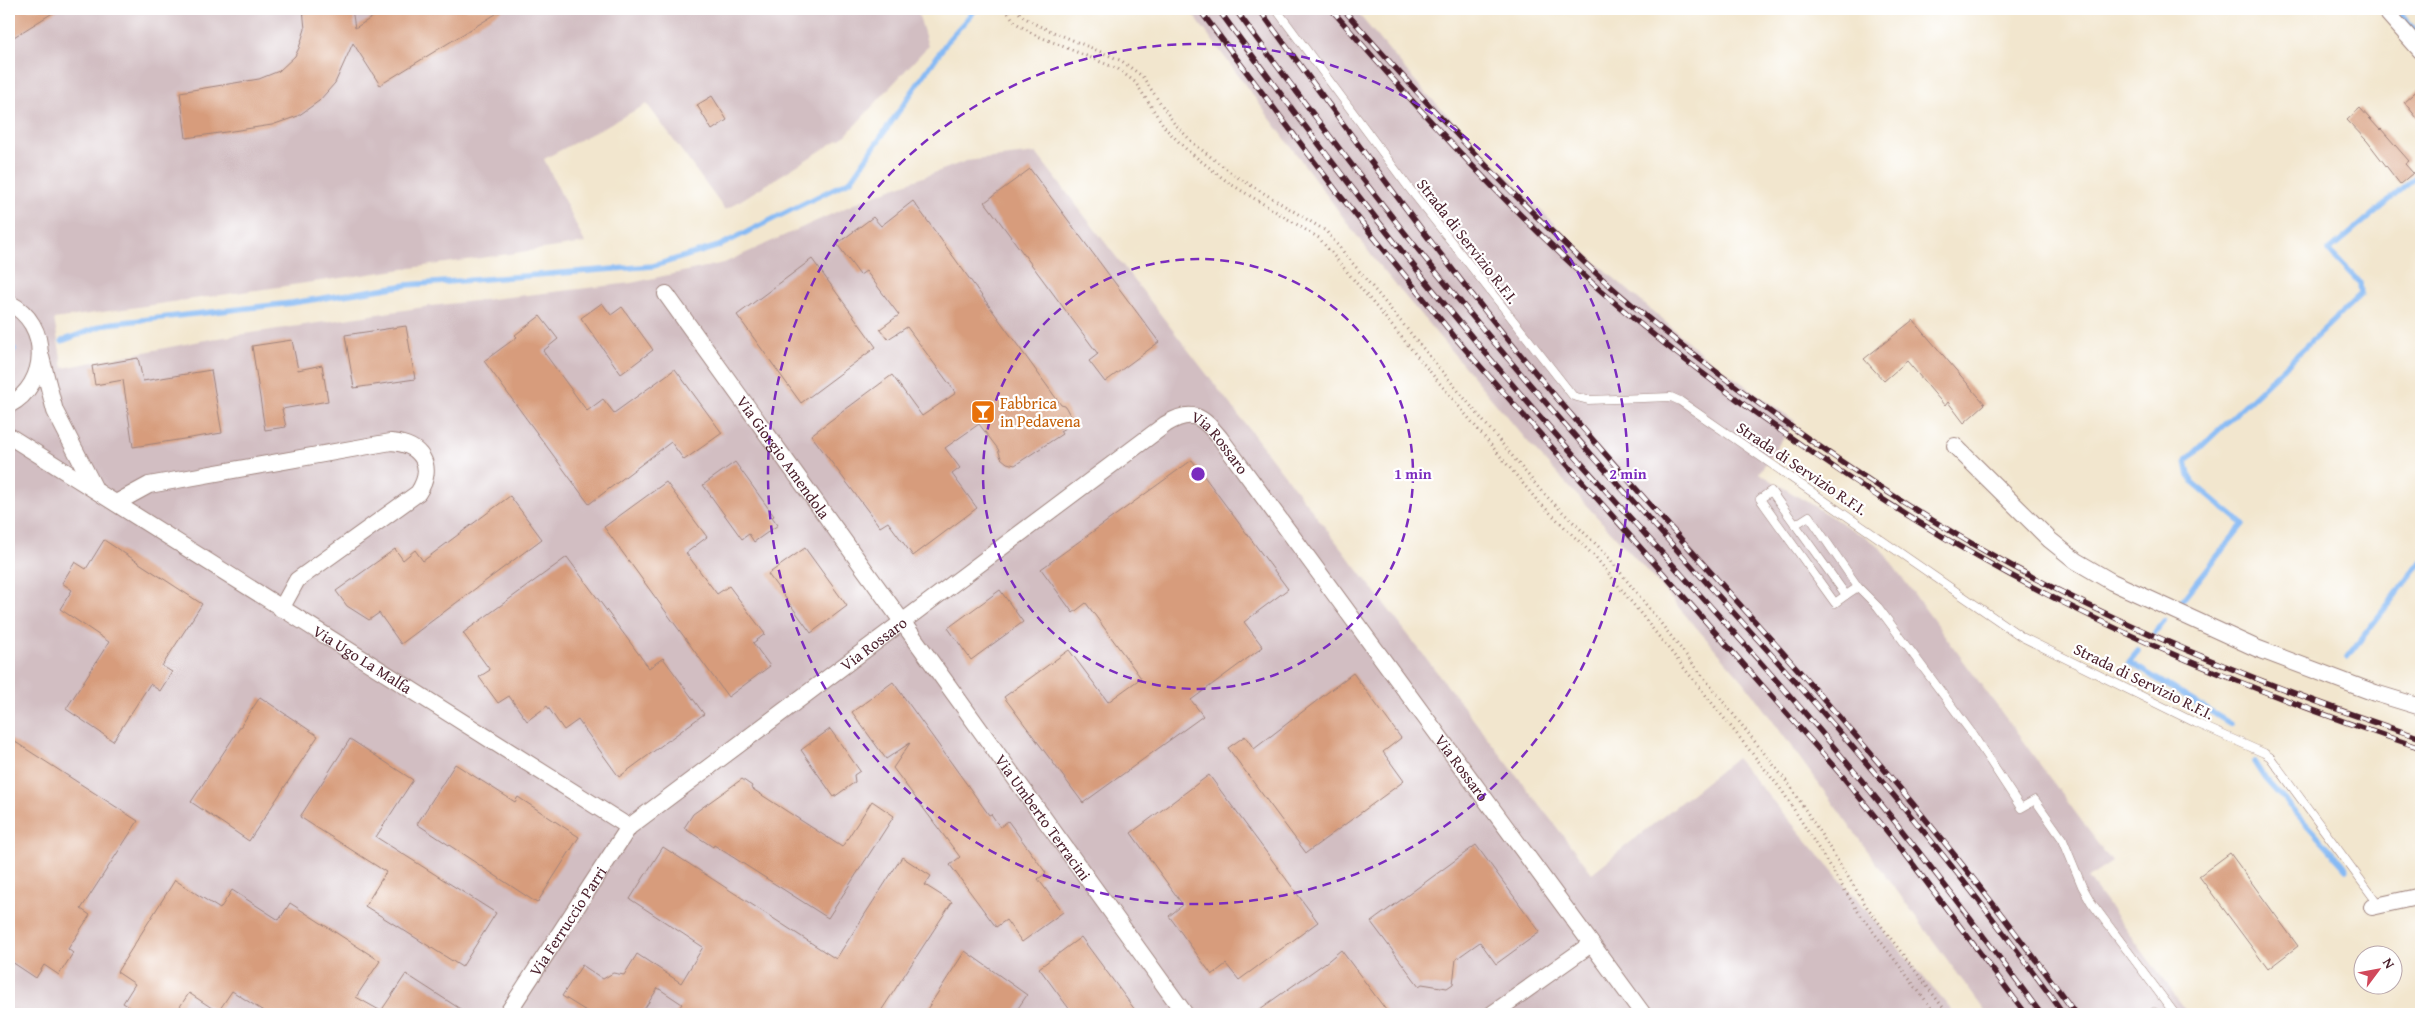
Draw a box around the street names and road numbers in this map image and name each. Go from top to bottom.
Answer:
street label: Strada di Servizio R.F.I. [1411,173,1525,309]
street label: Via Giorgio Amendola [731,390,837,524]
street label: Via Rossaro [1188,404,1255,479]
street label: Strada di Servizio R.F.I. [1732,415,1872,521]
street label: Via Rossaro [835,610,912,677]
street label: Via Ugo La Malfa [308,619,417,700]
street label: Strada di Servizio R.F.I. [2070,637,2218,725]
street label: Via Rossaro [1429,729,1495,806]
street label: Via Umberto Terracini [989,749,1097,886]
street label: Via Ferruccio Parri [523,861,613,981]

